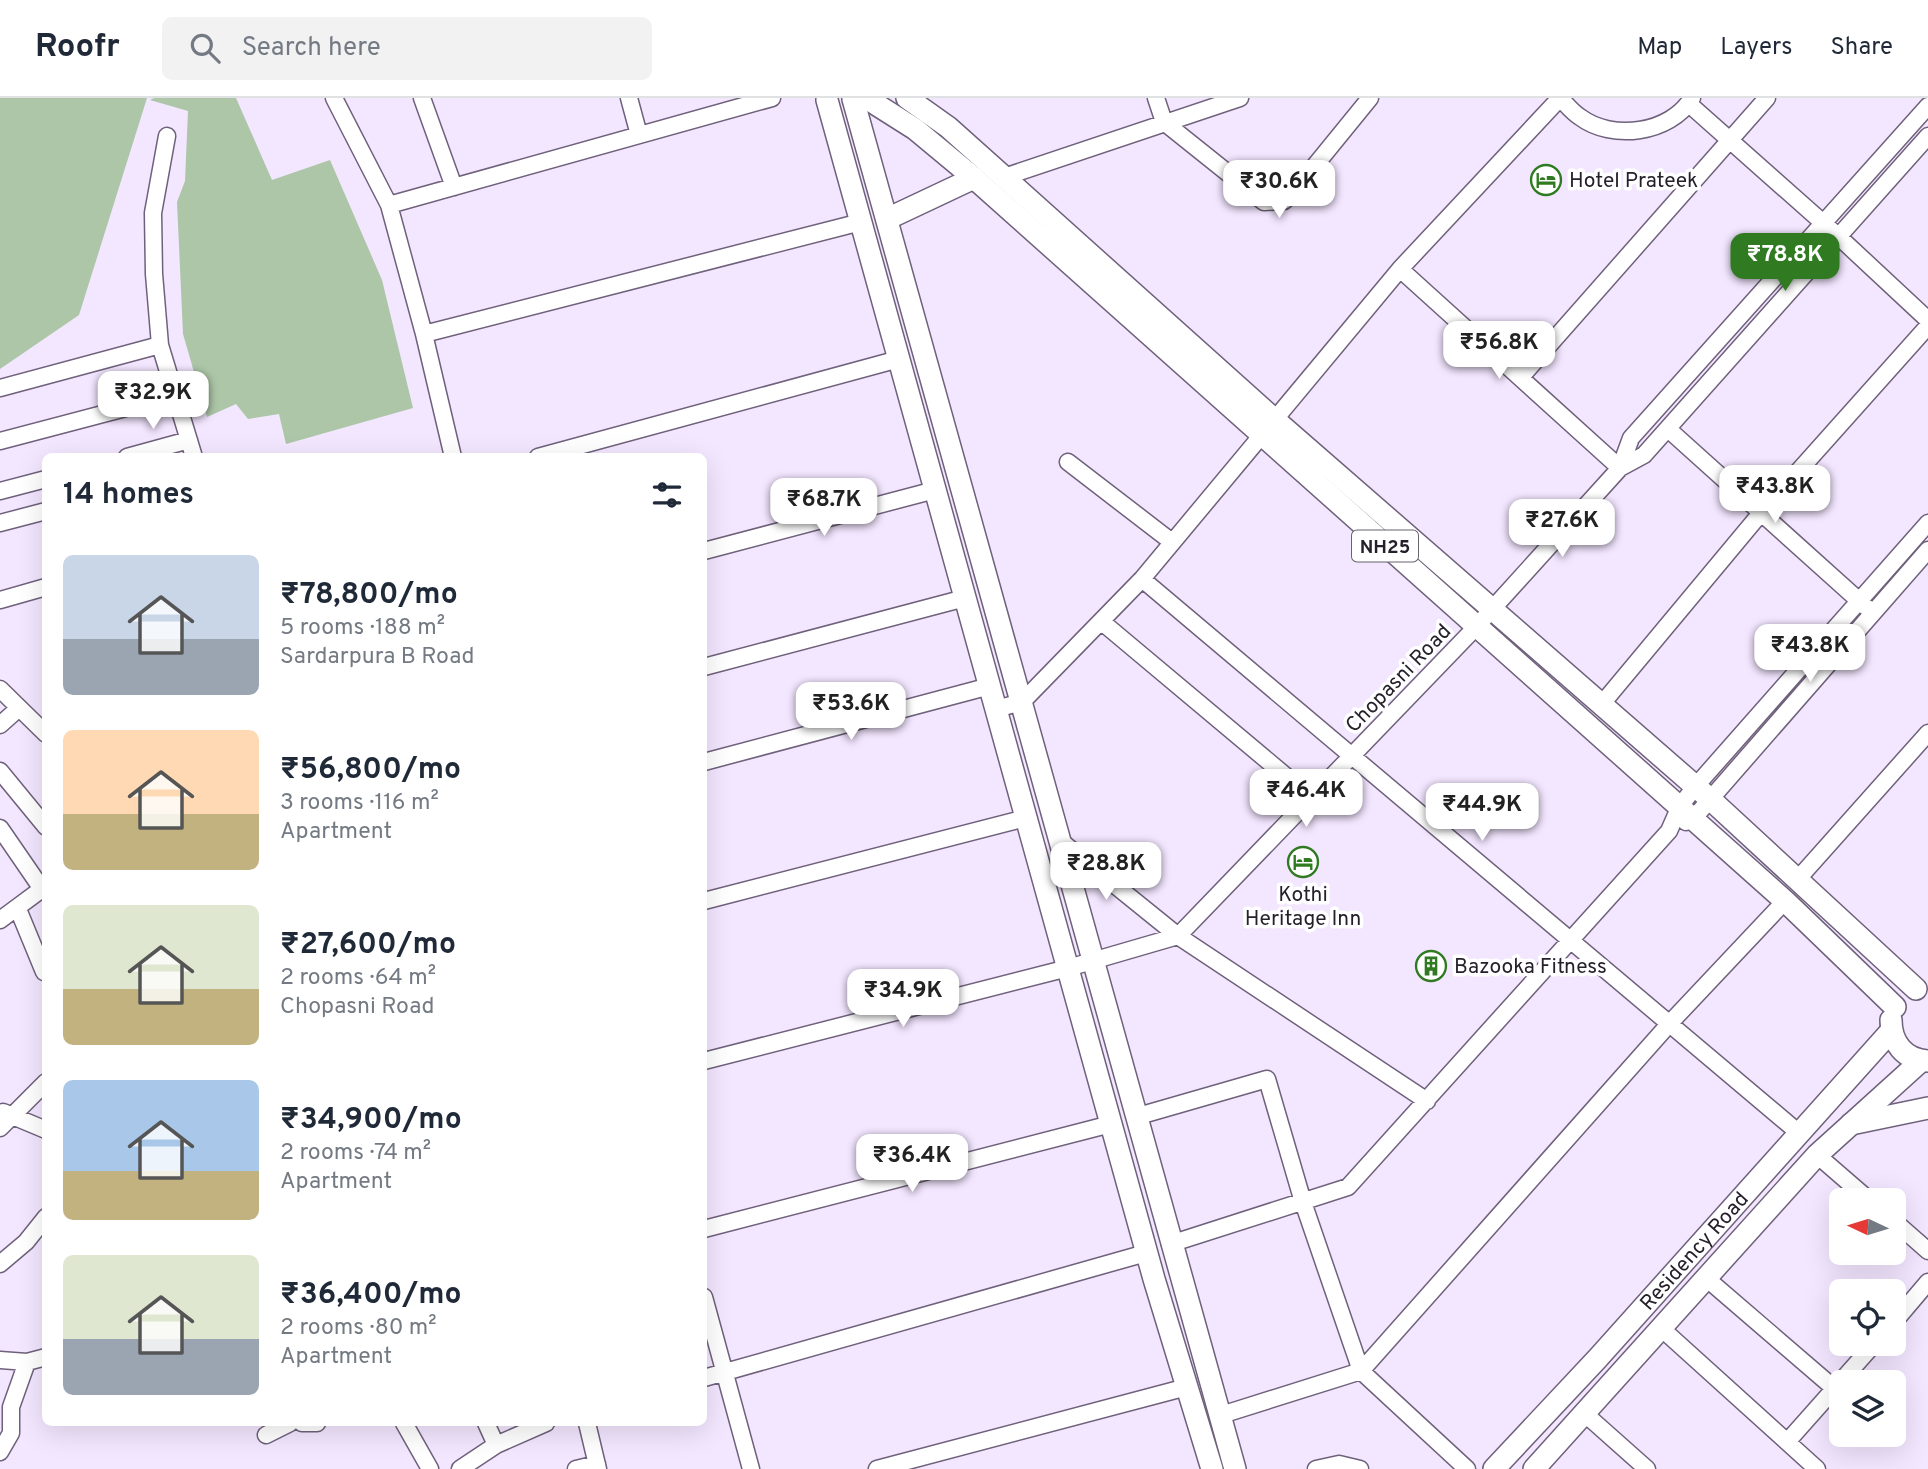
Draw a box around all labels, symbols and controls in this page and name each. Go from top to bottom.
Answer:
search box [162,17,652,80]
text: Roofr [35,27,120,69]
icon: search [186,29,224,67]
text: Search here [242,32,381,65]
text: Map [1637,33,1682,63]
text: Layers [1720,33,1792,63]
text: Share [1830,33,1893,63]
pin: ₹30.6K [1222,160,1336,220]
hotel icon: Hotel Prateek [1529,163,1563,197]
text: ₹30.6K [1239,168,1319,197]
place label: Hotel Prateek [1569,168,1698,195]
pin: ₹78.8K [1728,234,1842,293]
text: ₹78.8K [1747,241,1823,270]
pin: ₹56.8K [1442,322,1556,381]
text: ₹56.8K [1459,329,1539,358]
pin: ₹32.9K [96,372,210,431]
text: ₹32.9K [114,379,192,408]
pin: ₹43.8K [1718,466,1832,525]
text: ₹43.8K [1735,473,1815,502]
icon: filters [648,476,686,514]
text: 14 homes [63,477,194,514]
pin: ₹68.7K [767,478,881,538]
text: ₹68.7K [786,486,862,515]
pin: ₹27.6K [1505,500,1619,559]
text: ₹27.6K [1525,507,1599,536]
road number: NH25 [1352,530,1418,561]
text: ₹78,800/mo [280,577,458,614]
icon: home [119,583,203,667]
text: 5 rooms · 188 m² [280,614,445,643]
street label: Chopasni Road [1340,619,1458,739]
pin: ₹43.8K [1753,624,1867,684]
text: ₹43.8K [1770,632,1850,661]
text: Sardarpura B Road [280,643,475,672]
pin: ₹53.6K [794,682,908,742]
text: ₹53.6K [812,690,890,719]
text: ₹56,800/mo [280,752,461,789]
icon: home [119,758,203,842]
pin: ₹46.4K [1249,770,1363,829]
text: ₹46.4K [1266,777,1346,806]
pin: ₹44.9K [1425,784,1539,843]
text: 3 rooms · 116 m² [280,789,439,818]
text: ₹44.9K [1442,791,1522,820]
text: Apartment [280,818,392,847]
pin: ₹28.8K [1049,842,1163,902]
hotel icon: Kothi Heritage Inn [1286,845,1320,879]
text: ₹28.8K [1066,850,1146,879]
place label: Kothi Heritage Inn [1245,882,1361,933]
text: ₹27,600/mo [280,927,456,964]
icon: home [119,933,203,1017]
building icon: Bazooka Fitness [1414,949,1448,983]
place label: Bazooka Fitness [1454,954,1607,981]
text: 2 rooms · 64 m² [280,964,436,993]
pin: ₹34.9K [846,970,960,1029]
text: ₹34.9K [863,977,943,1006]
text: Chopasni Road [280,993,435,1022]
text: ₹34,900/mo [280,1102,462,1139]
icon: home [119,1108,203,1192]
pin: ₹36.4K [855,1134,969,1194]
text: 2 rooms · 74 m² [280,1139,431,1168]
text: ₹36.4K [872,1142,952,1171]
text: Apartment [280,1168,392,1197]
street label: Residency Road [1635,1187,1755,1317]
north arrow [1829,1188,1906,1265]
map controls [1829,1188,1906,1447]
text: ₹36,400/mo [280,1277,462,1314]
button: locate [1829,1279,1906,1356]
icon: home [119,1283,203,1367]
text: 2 rooms · 80 m² [280,1314,437,1343]
text: Apartment [280,1343,392,1372]
button: layers [1829,1370,1906,1447]

